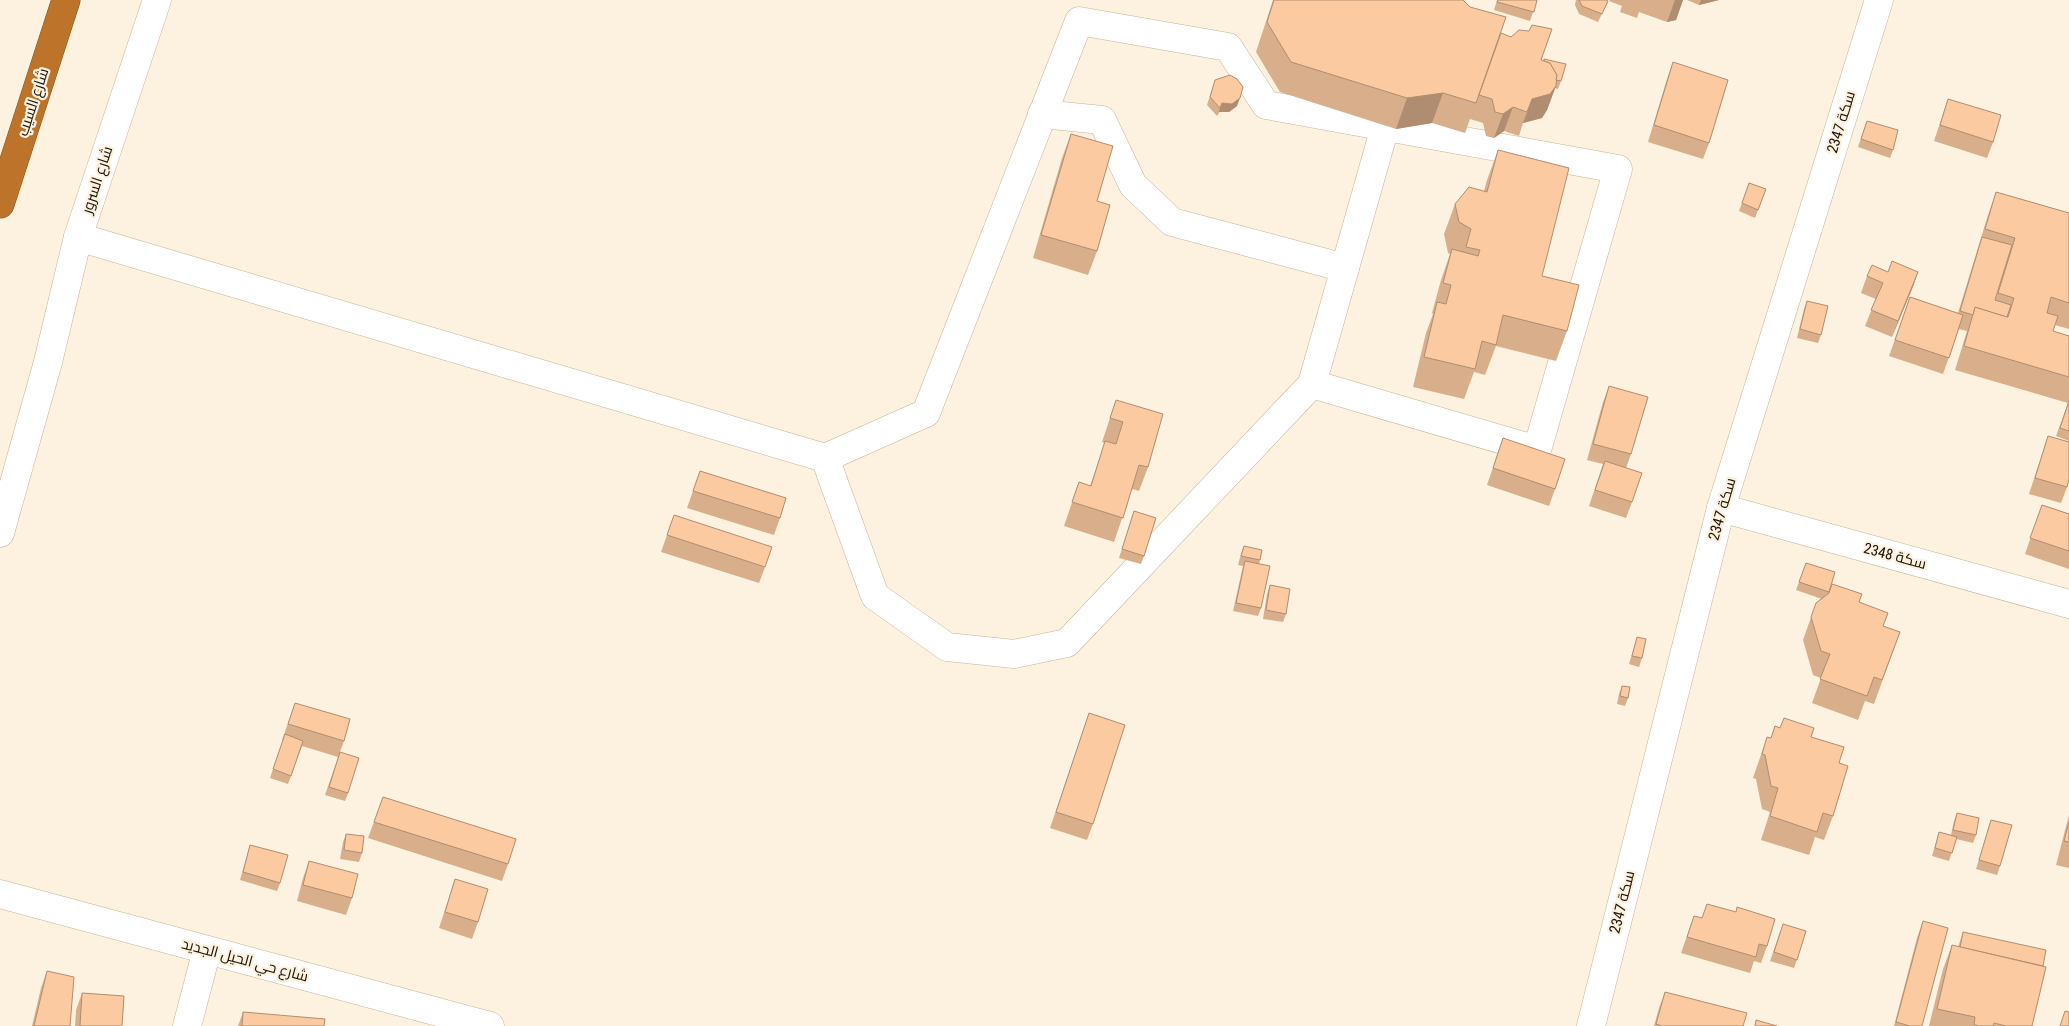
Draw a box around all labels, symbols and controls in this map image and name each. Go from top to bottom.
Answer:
street label: شارع السيب [14,66,54,139]
street label: سكة 2347 [1823,89,1859,155]
street label: شارع السرور [77,144,118,218]
street label: سكة 2347 [1705,476,1739,542]
street label: سكة 2348 [1862,539,1928,573]
street label: سكة 2347 [1606,869,1638,935]
street label: شارع حي الحيل الجديد [179,934,310,988]

